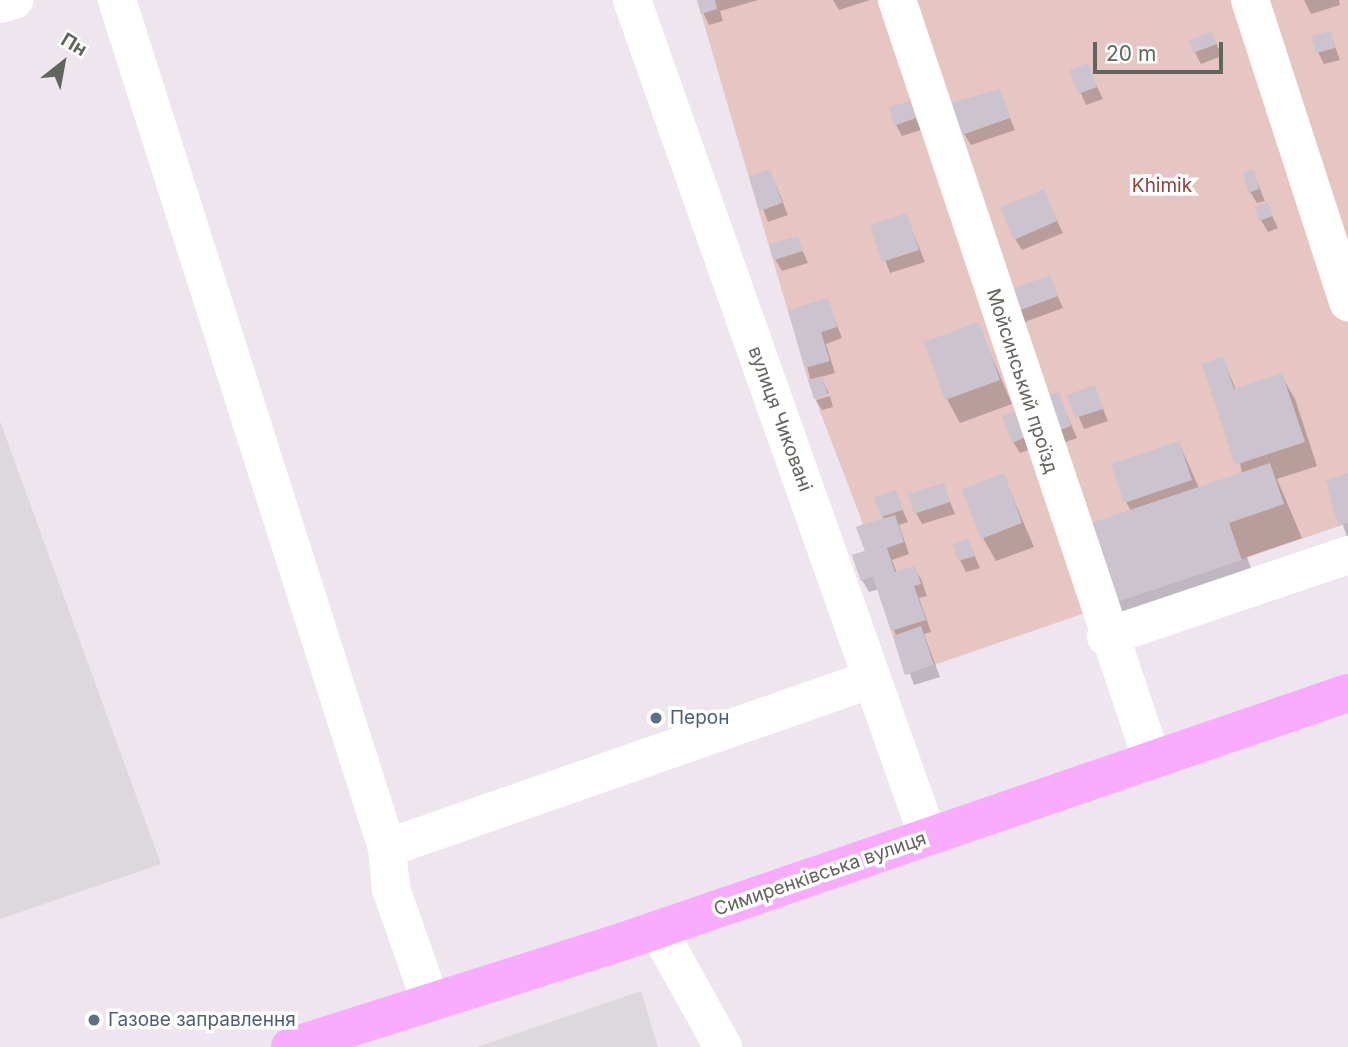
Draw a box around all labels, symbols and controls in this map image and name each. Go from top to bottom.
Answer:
north arrow [28,28,98,98]
text: Пн [57,28,91,61]
scale bar [1096,28,1226,72]
text: 20 m [1106,41,1156,66]
park label: Khimik [1132,175,1192,197]
street label: Мойсинський проїзд [981,286,1063,476]
street label: вулиця Чиковані [743,343,817,495]
place label: Перон [670,707,729,729]
marker: Перон [648,710,664,726]
street label: Симиренківська вулиця [711,827,929,921]
place label: Газове заправлення [108,1009,296,1031]
marker: Газове заправлення [86,1012,102,1028]

